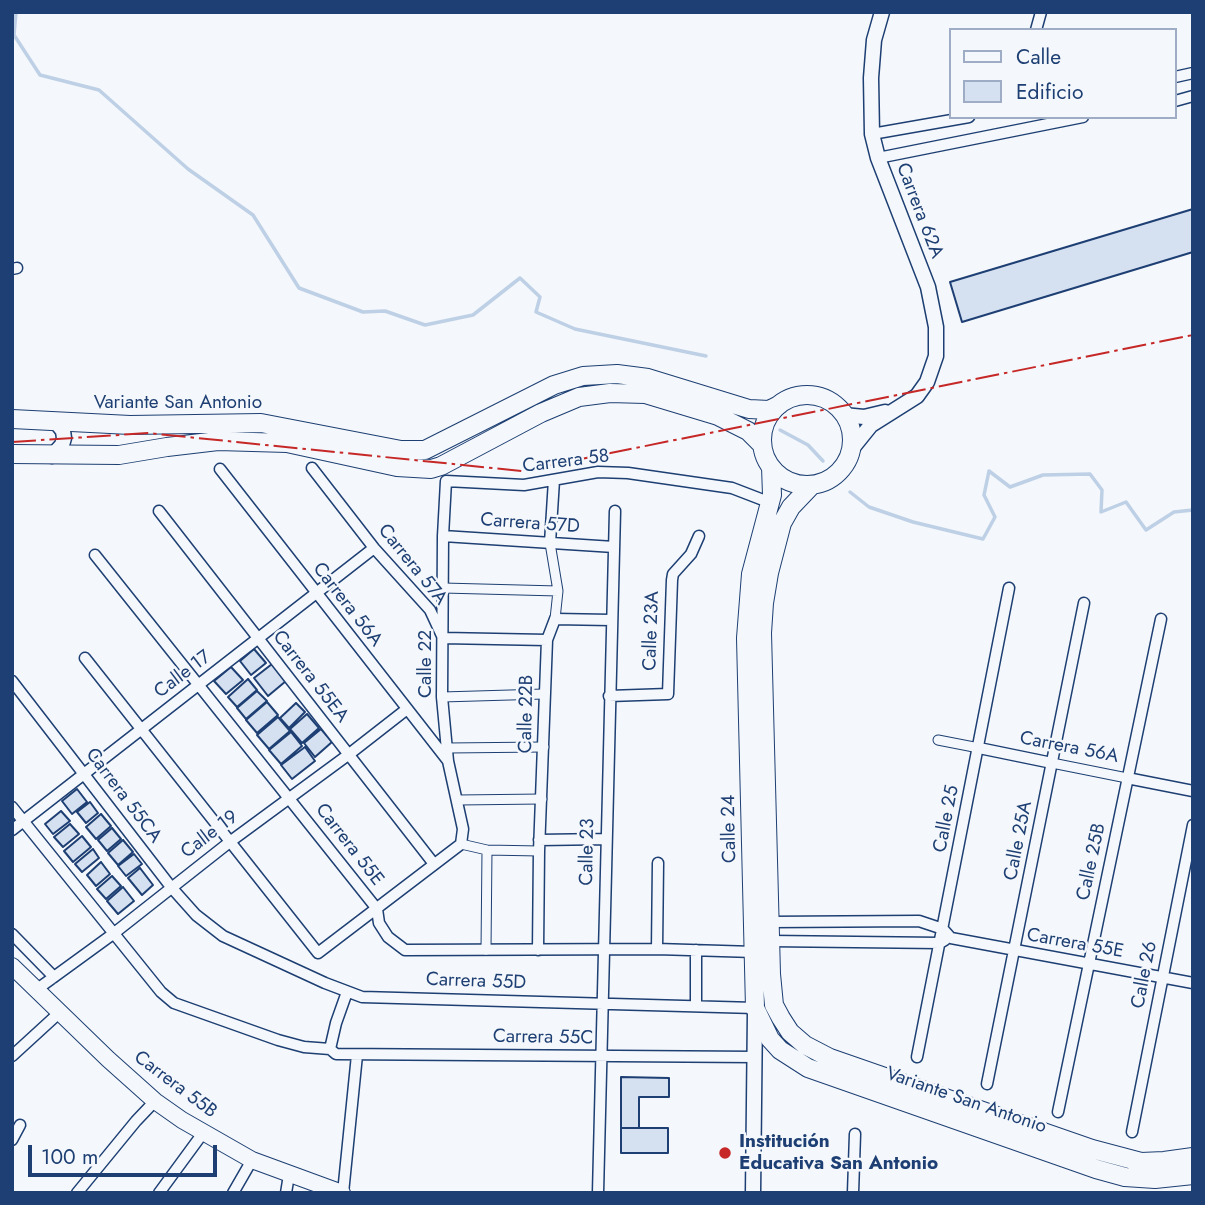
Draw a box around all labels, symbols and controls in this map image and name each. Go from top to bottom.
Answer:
legend [950,28,1177,119]
text: Calle [1016,42,1061,72]
text: Edificio [1016,77,1083,107]
street label: Carrera 62A [890,160,948,262]
street label: Variante San Antonio [94,392,262,414]
street label: Carrera 58 [521,445,611,479]
street label: Carrera 57D [479,509,581,539]
street label: Carrera 57A [373,520,451,610]
street label: Carrera 56A [307,558,387,652]
street label: Calle 23A [639,591,665,671]
street label: Carrera 55EA [267,626,353,728]
street label: Calle 22 [415,630,437,698]
street label: Calle 17 [150,646,216,704]
street label: Calle 22B [515,675,539,753]
street label: Carrera 56A [1018,727,1120,769]
street label: Carrera 55CA [80,744,166,848]
street label: Calle 25 [929,783,965,855]
street label: Calle 24 [718,795,742,863]
street label: Carrera 55E [310,799,388,891]
street label: Calle 25A [1000,799,1038,883]
street label: Calle 19 [177,806,243,864]
street label: Calle 23 [576,818,600,886]
street label: Calle 25B [1073,821,1111,903]
street label: Carrera 55E [1025,924,1125,964]
street label: Calle 26 [1127,939,1163,1011]
street label: Carrera 55D [425,969,527,995]
street label: Carrera 55C [493,1026,593,1050]
street label: Carrera 55B [129,1046,221,1124]
street label: Variante San Antonio [883,1063,1049,1139]
place label: Institución Educativa San Antonio [739,1131,938,1175]
scale bar [32,1132,220,1176]
text: 100 m [41,1142,98,1172]
marker: Institución Educativa San Antonio [717,1145,733,1161]

